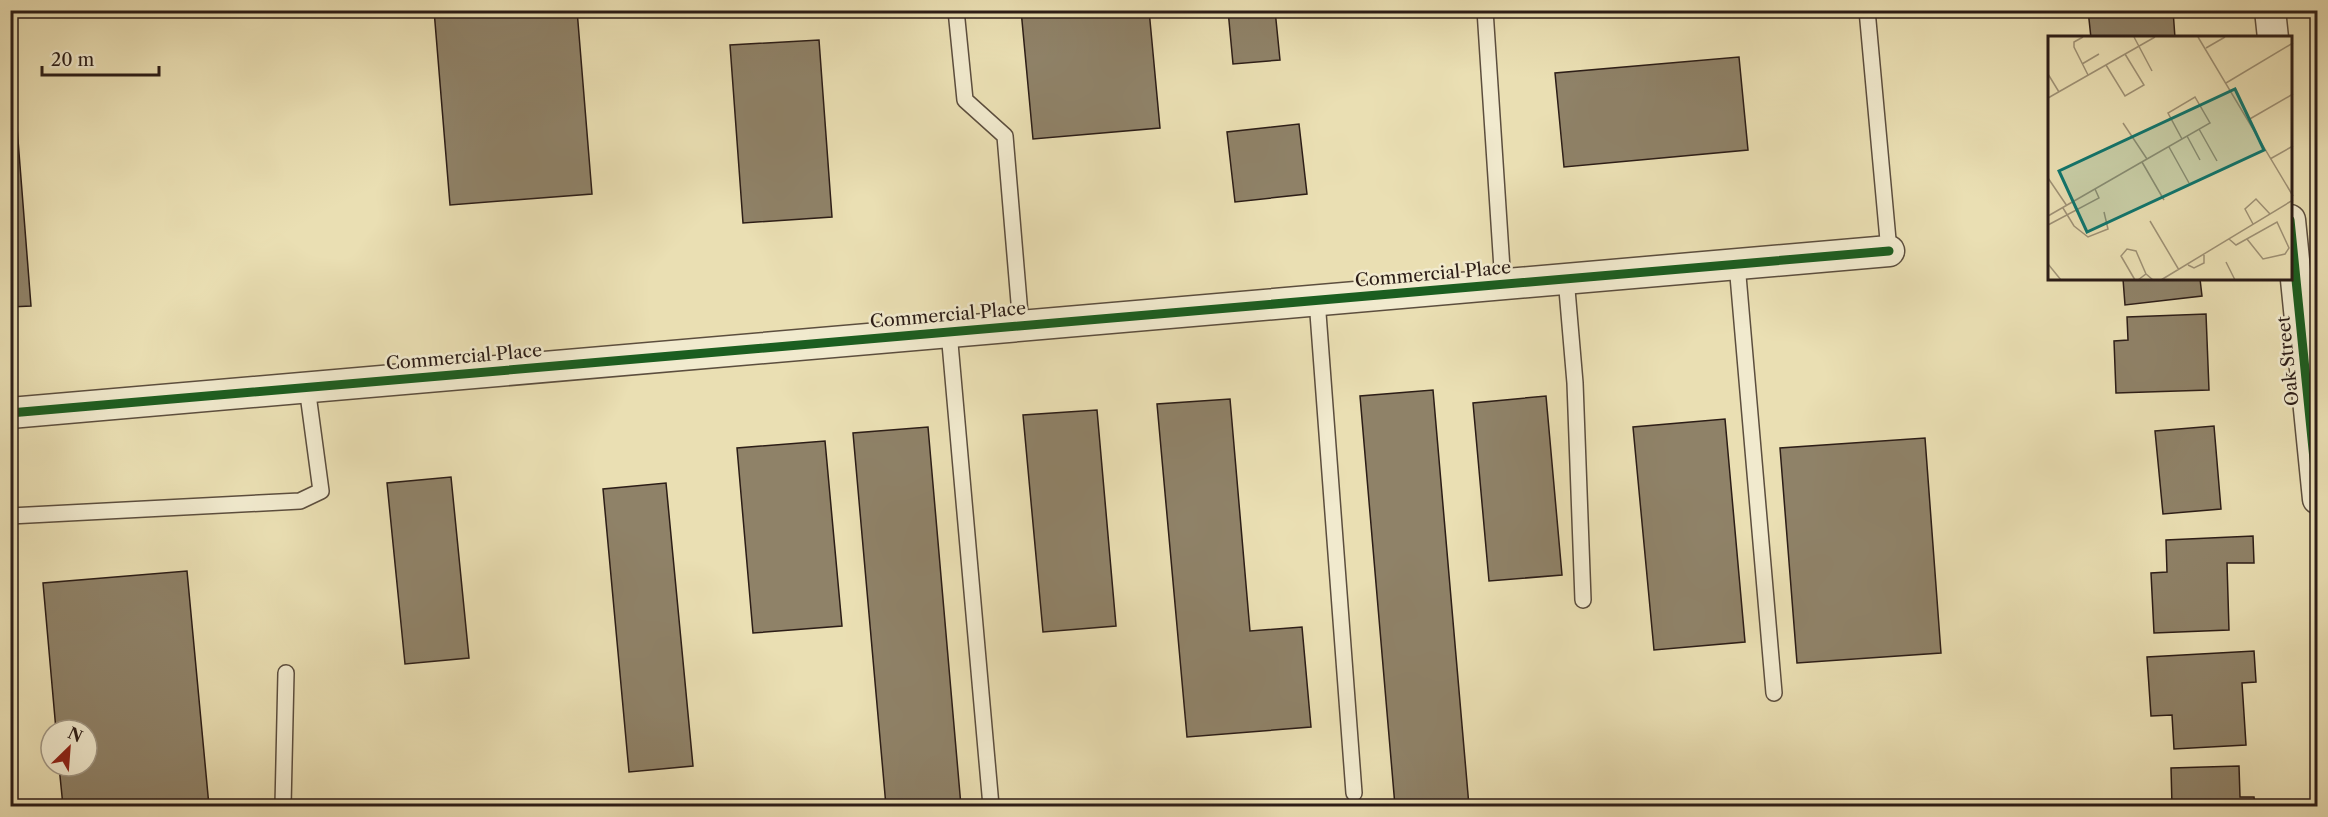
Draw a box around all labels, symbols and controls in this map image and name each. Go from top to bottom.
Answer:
inset map [2048,36,2292,280]
scale bar [42,39,159,77]
text: 20 m [51,49,95,71]
street label: Commercial Place [1354,256,1512,292]
street label: Commercial Place [869,297,1027,333]
street label: Oak Street [2272,314,2304,407]
street label: Commercial Place [385,339,543,375]
north arrow [39,718,99,778]
text: N [65,722,86,746]

